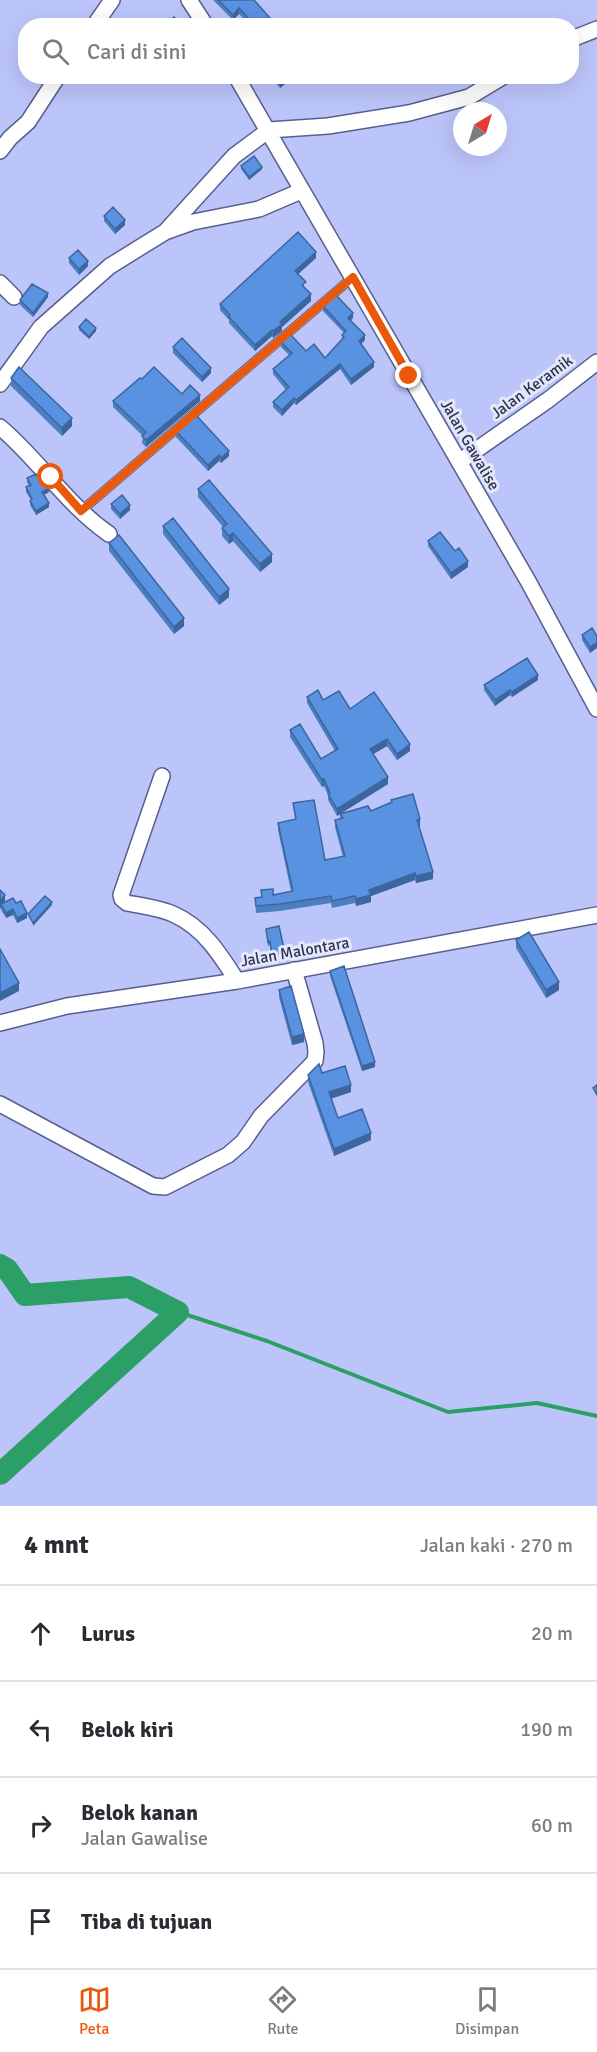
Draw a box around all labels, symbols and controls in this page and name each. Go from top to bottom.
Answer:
search box [18,18,579,84]
icon: search [39,35,72,68]
text: Cari di sini [87,38,187,65]
north arrow [453,102,507,156]
street label: Jalan Keramik [487,351,577,423]
route end [395,362,421,388]
street label: Jalan Gawalise [436,396,504,494]
route start [37,463,63,489]
street label: Jalan Malontara [239,933,351,971]
text: 4 mnt [24,1529,89,1561]
text: Jalan kaki · 270 m [420,1533,573,1558]
icon: ahead [24,1617,57,1650]
text: Lurus [81,1620,135,1647]
text: 20 m [531,1621,573,1646]
icon: left [24,1713,57,1746]
text: Belok kiri [81,1716,174,1743]
text: 190 m [520,1717,573,1742]
text: Belok kanan [81,1799,198,1826]
icon: right [24,1809,57,1842]
text: 60 m [531,1813,573,1838]
text: Jalan Gawalise [81,1826,208,1851]
icon: arrive [24,1905,57,1938]
text: Tiba di tujuan [81,1908,212,1935]
tab: Peta [78,1983,111,2039]
tab: Rute [266,1983,299,2039]
tab: Disimpan [455,1983,519,2039]

